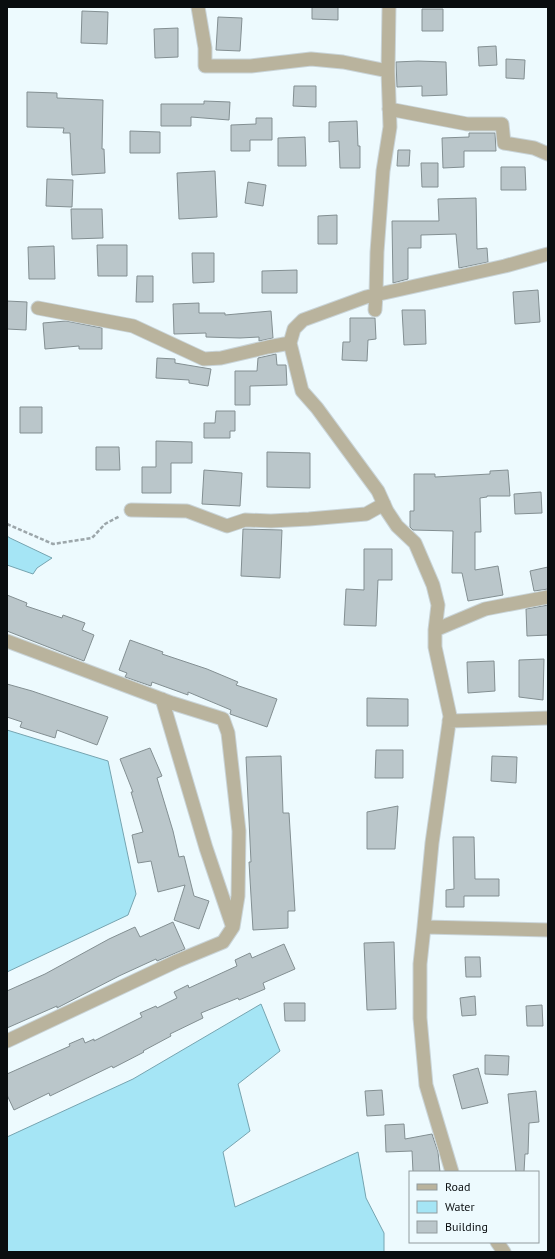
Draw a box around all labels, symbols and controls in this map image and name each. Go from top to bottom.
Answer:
legend [409,1171,539,1243]
text: Road [445,1179,470,1194]
text: Water [445,1199,475,1214]
text: Building [445,1219,488,1234]

